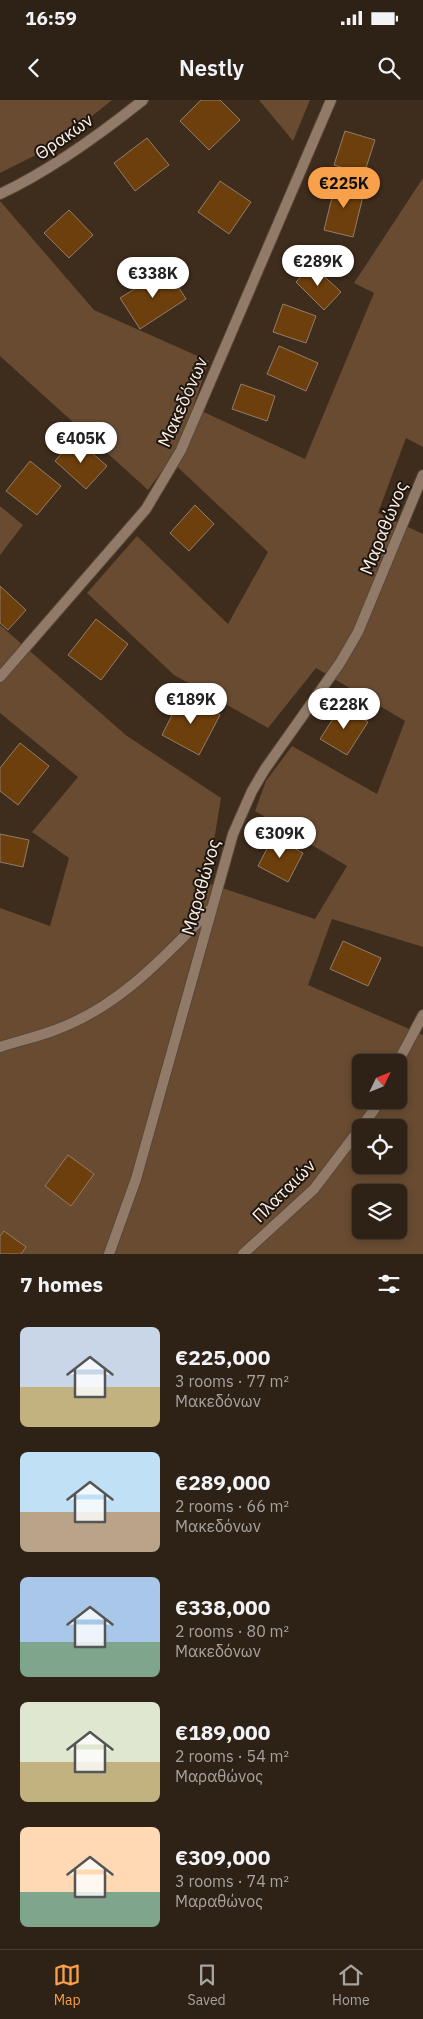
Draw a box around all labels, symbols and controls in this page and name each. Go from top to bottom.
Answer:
text: 16:59 [25,6,77,30]
text: Nestly [179,53,244,82]
icon: back [20,54,48,82]
icon: search [375,54,403,82]
street label: Θρακών [30,108,97,165]
pin: €225K [309,166,379,209]
text: €225K [319,173,369,193]
pin: €289K [283,244,353,287]
text: €289K [293,251,343,271]
pin: €338K [118,256,188,299]
text: €338K [128,263,178,283]
street label: Μακεδόνων [152,353,213,451]
pin: €405K [46,422,116,464]
text: €405K [56,428,106,448]
street label: Μαραθώνος [354,477,413,578]
pin: €189K [156,682,226,725]
pin: €228K [309,688,379,730]
text: €189K [166,689,216,709]
text: €228K [319,694,369,714]
pin: €309K [245,816,315,859]
text: €309K [255,823,305,843]
street label: Μαραθώνος [176,836,225,938]
north arrow [352,1054,408,1109]
map controls [352,1054,407,1239]
button: locate [352,1119,407,1174]
street label: Πλαταιών [247,1154,320,1227]
button: layers [352,1184,407,1239]
text: 7 homes [20,1270,103,1298]
icon: filters [375,1270,403,1298]
text: €225,000 [175,1343,270,1371]
icon: home [60,1347,120,1407]
text: 3 rooms · 77 m² [175,1371,289,1391]
text: Μακεδόνων [175,1391,261,1411]
text: €289,000 [175,1468,270,1496]
icon: home [60,1472,120,1532]
text: 2 rooms · 66 m² [175,1496,289,1516]
text: Μακεδόνων [175,1516,261,1536]
text: €338,000 [175,1593,270,1621]
icon: home [60,1597,120,1657]
text: 2 rooms · 80 m² [175,1621,289,1641]
text: Μακεδόνων [175,1641,261,1661]
text: €189,000 [175,1718,270,1746]
icon: home [60,1722,120,1782]
text: 2 rooms · 54 m² [175,1746,289,1766]
text: Μαραθώνος [175,1766,263,1786]
text: €309,000 [175,1843,270,1871]
icon: home [60,1847,120,1907]
text: 3 rooms · 74 m² [175,1871,289,1891]
text: Μαραθώνος [175,1891,263,1911]
tab: Map [53,1961,81,2009]
tab: Saved [188,1961,226,2009]
tab: Home [332,1961,370,2009]

